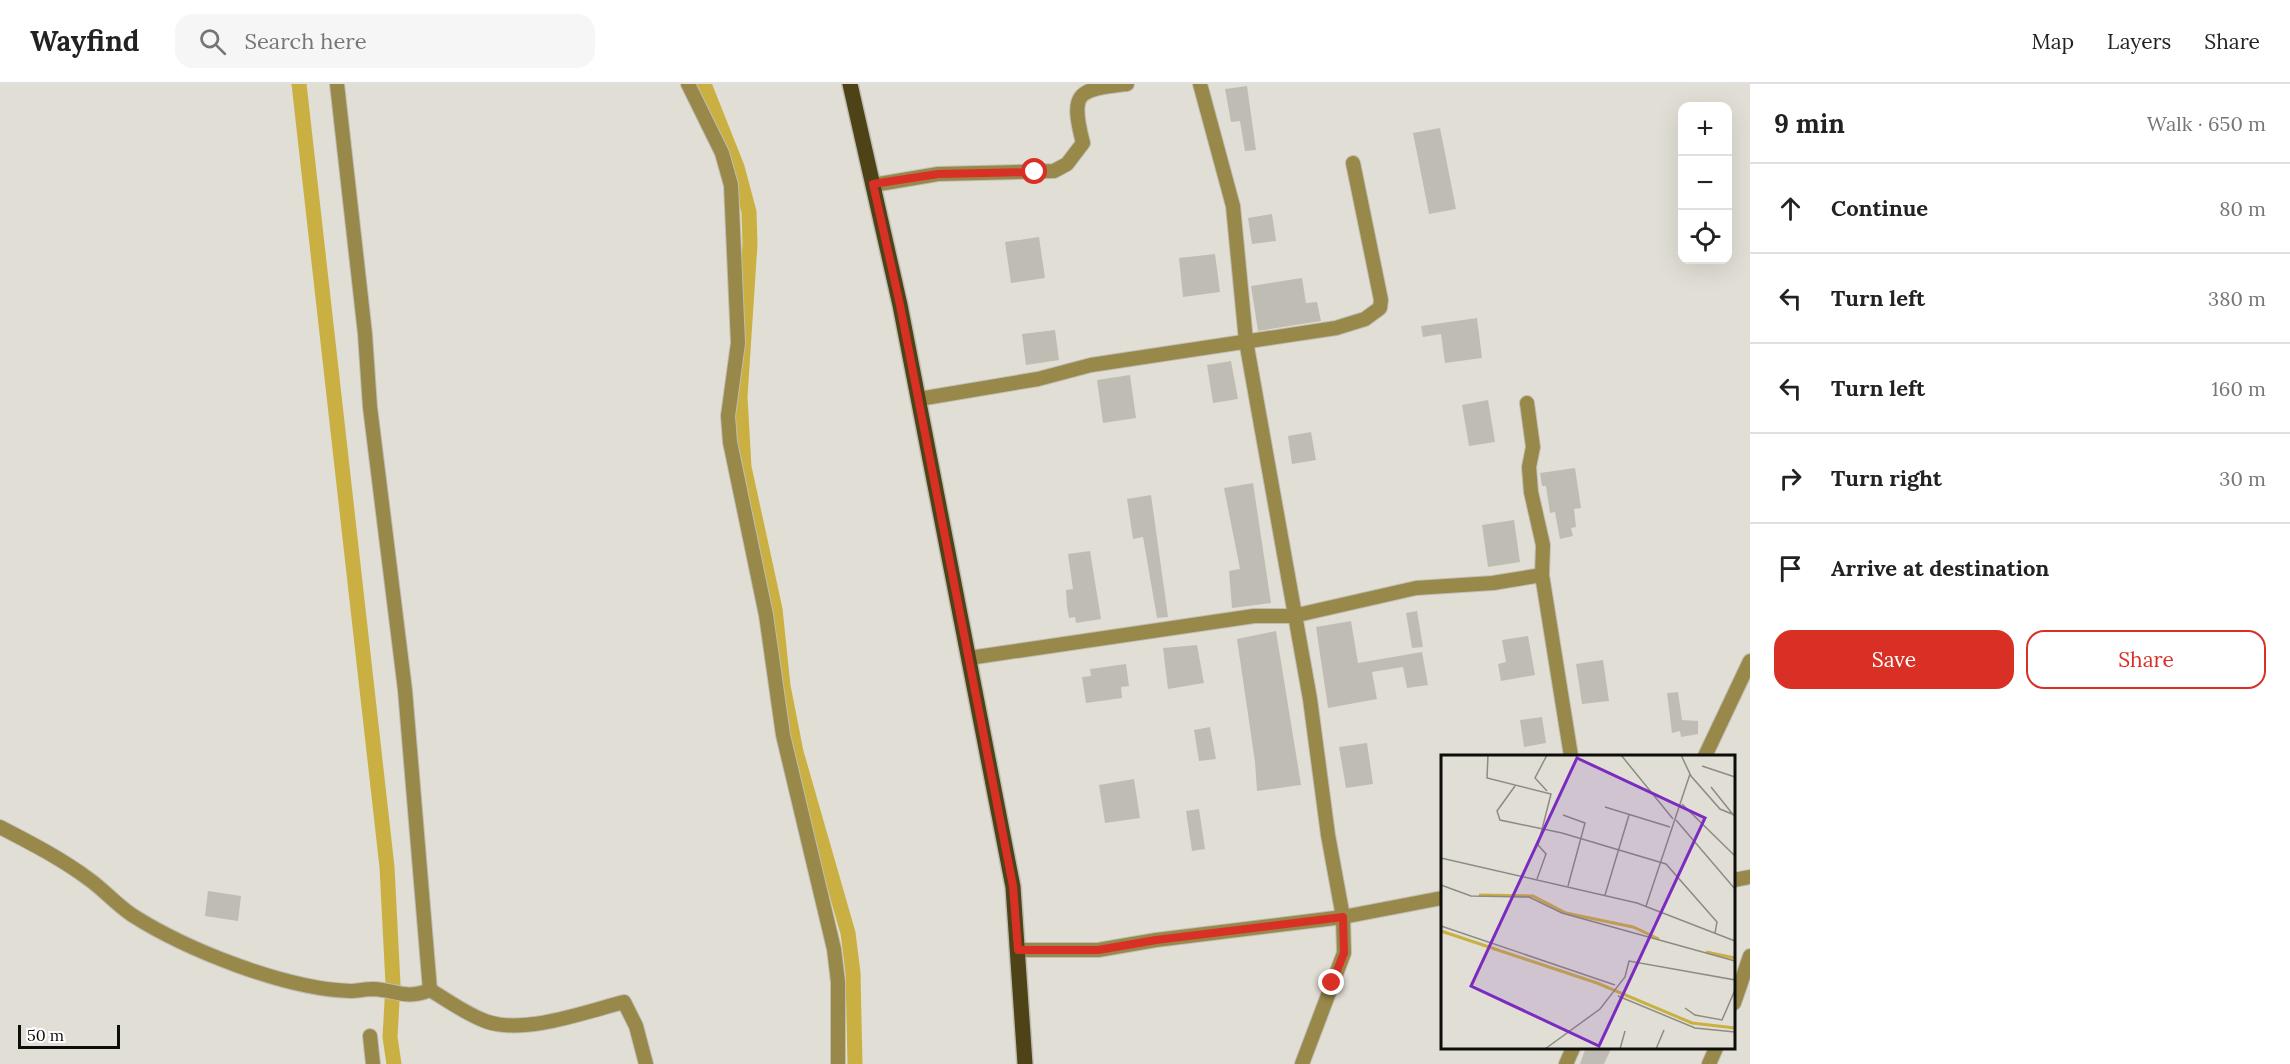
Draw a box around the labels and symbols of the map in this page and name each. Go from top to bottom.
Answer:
route start [1021,158,1047,184]
inset map [1441,755,1735,1049]
route end [1318,969,1344,995]
scale bar [18,1022,120,1050]

